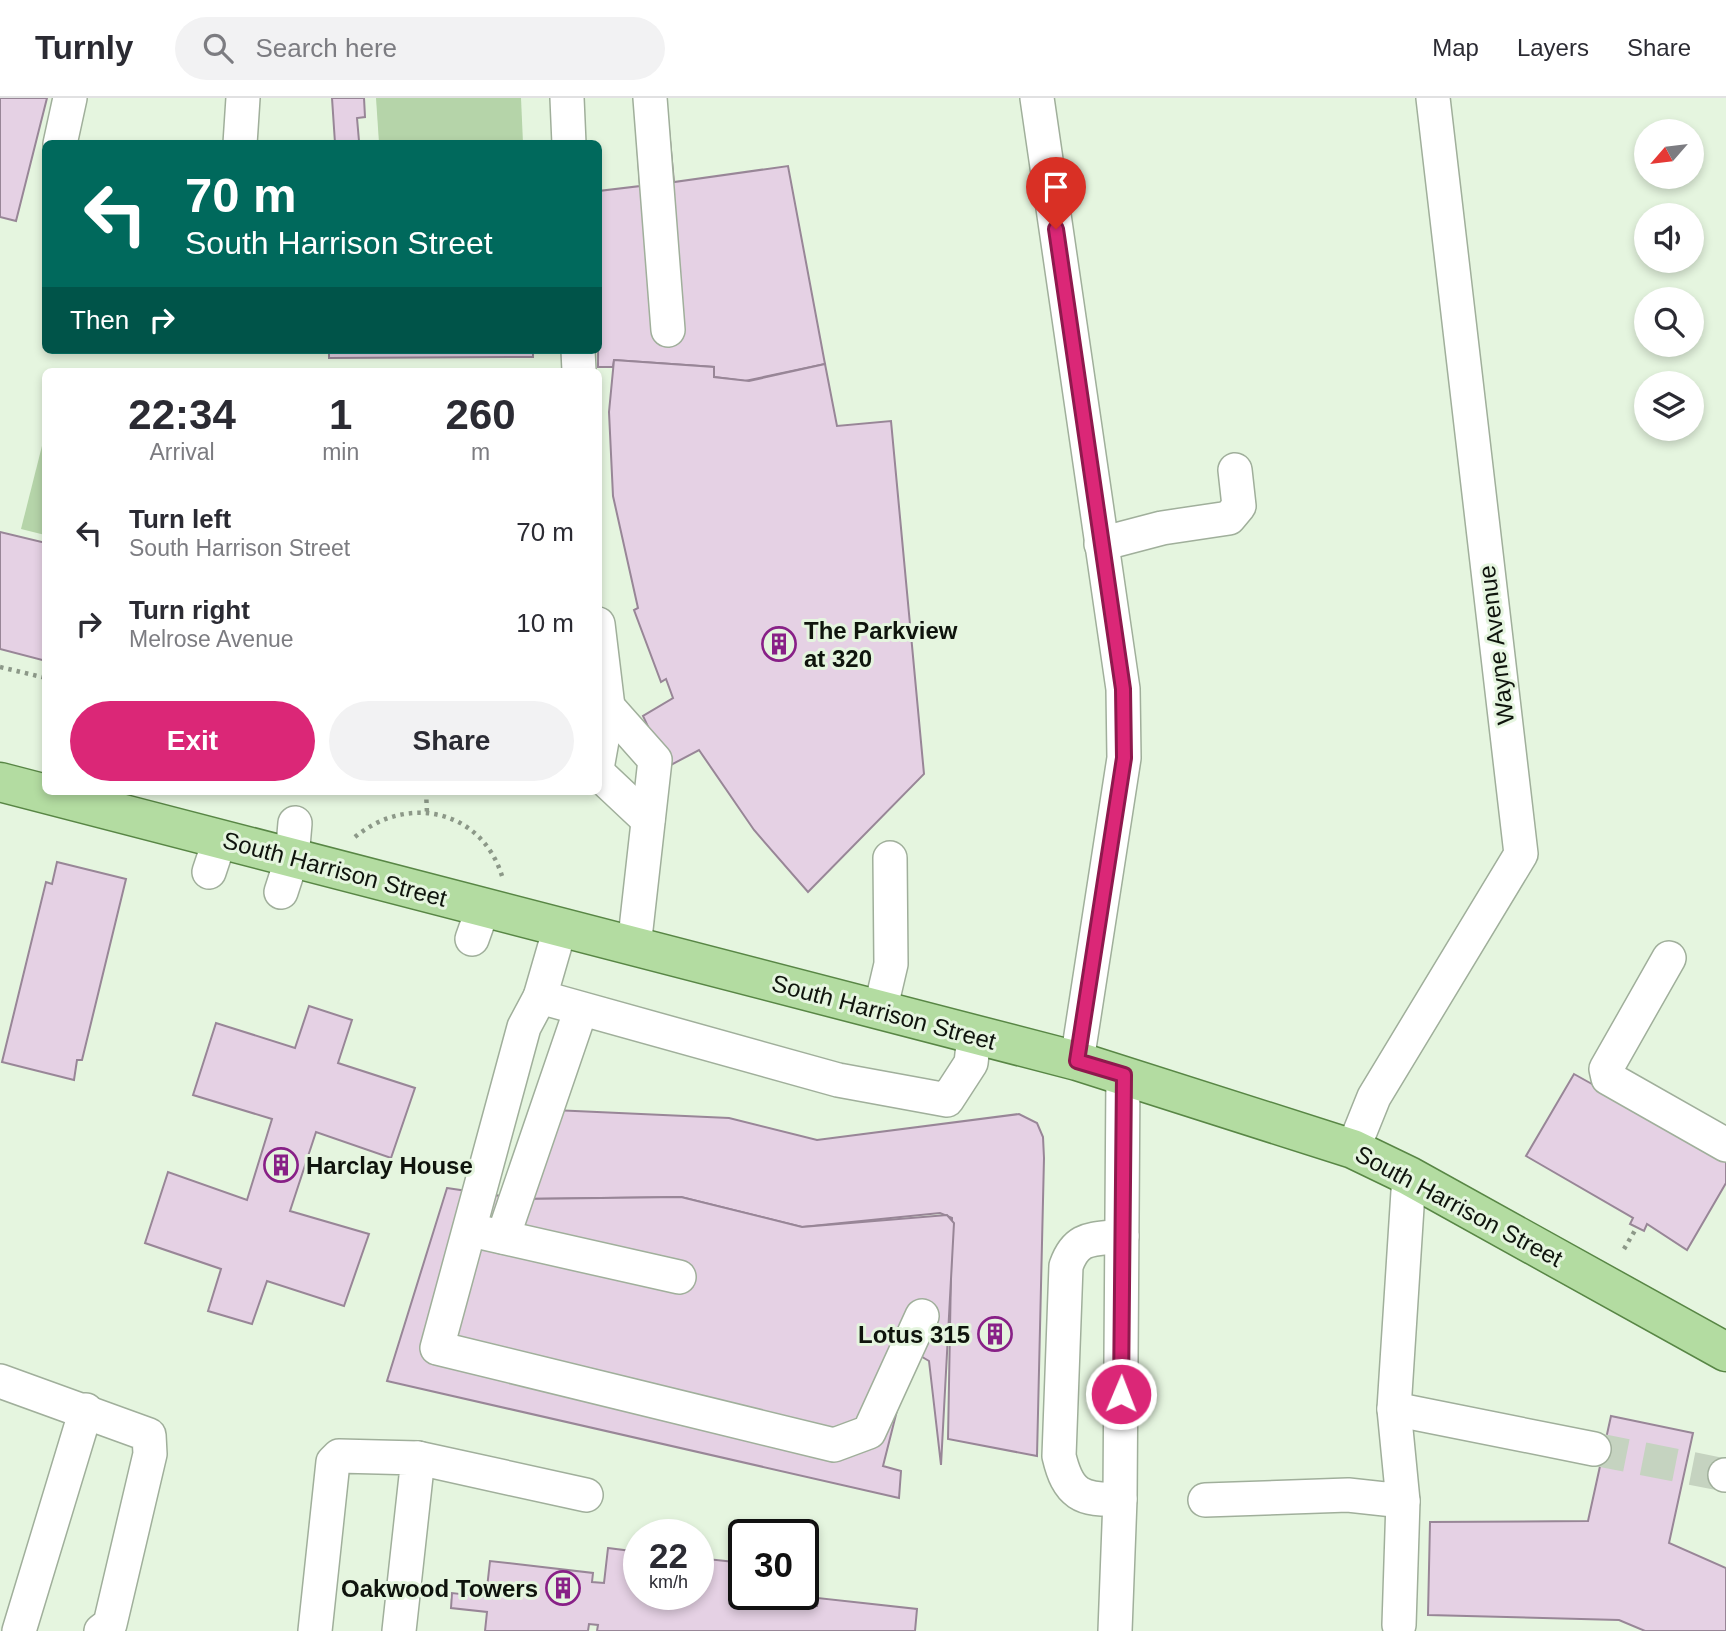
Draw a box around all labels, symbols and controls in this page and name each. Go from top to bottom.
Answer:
search box [175,17,665,80]
text: Turnly [35,29,133,66]
icon: search [199,29,237,67]
text: Search here [255,33,397,63]
text: Map [1432,34,1479,61]
text: Layers [1517,34,1589,61]
text: Share [1627,34,1691,61]
north arrow [1634,119,1704,189]
map controls [1634,119,1704,441]
pin [1026,157,1086,229]
icon: left [70,168,161,259]
text: 70 m [185,168,297,222]
icon: arrive [1037,168,1075,206]
button: sound [1634,203,1704,273]
text: South Harrison Street [185,225,493,261]
button: search [1634,287,1704,357]
icon: right [143,301,181,339]
text: Then [70,305,129,335]
button: layers [1634,371,1704,441]
text: 22:34 [128,391,236,438]
text: 1 [329,391,352,438]
text: 260 [446,391,516,438]
text: Arrival [149,439,215,465]
text: min [322,439,359,465]
text: m [471,439,490,465]
text: Turn left [129,504,231,534]
icon: left [70,514,108,552]
text: 70 m [516,517,574,547]
text: South Harrison Street [129,535,350,561]
street label: Wayne Avenue [1473,564,1519,726]
text: Turn right [129,595,250,625]
icon: right [70,605,108,643]
text: 10 m [516,608,574,638]
place label: The Parkview at 320 [804,617,958,672]
building icon: The Parkview at 320 [760,625,798,663]
text: Melrose Avenue [129,626,294,652]
button: Exit [70,701,315,781]
button: Share [329,701,574,781]
street label: South Harrison Street [220,826,450,912]
street label: South Harrison Street [769,969,999,1055]
street label: South Harrison Street [1351,1140,1568,1272]
building icon: Harclay House [262,1146,300,1184]
place label: Harclay House [306,1152,473,1179]
building icon: Lotus 315 [976,1315,1014,1353]
place label: Lotus 315 [858,1321,970,1348]
position arrow [1084,1357,1158,1431]
speed limit sign: 30 [728,1519,819,1610]
text: 22 [649,1536,688,1575]
building icon: Oakwood Towers [544,1569,582,1607]
text: km/h [649,1572,688,1592]
place label: Oakwood Towers [341,1575,538,1602]

